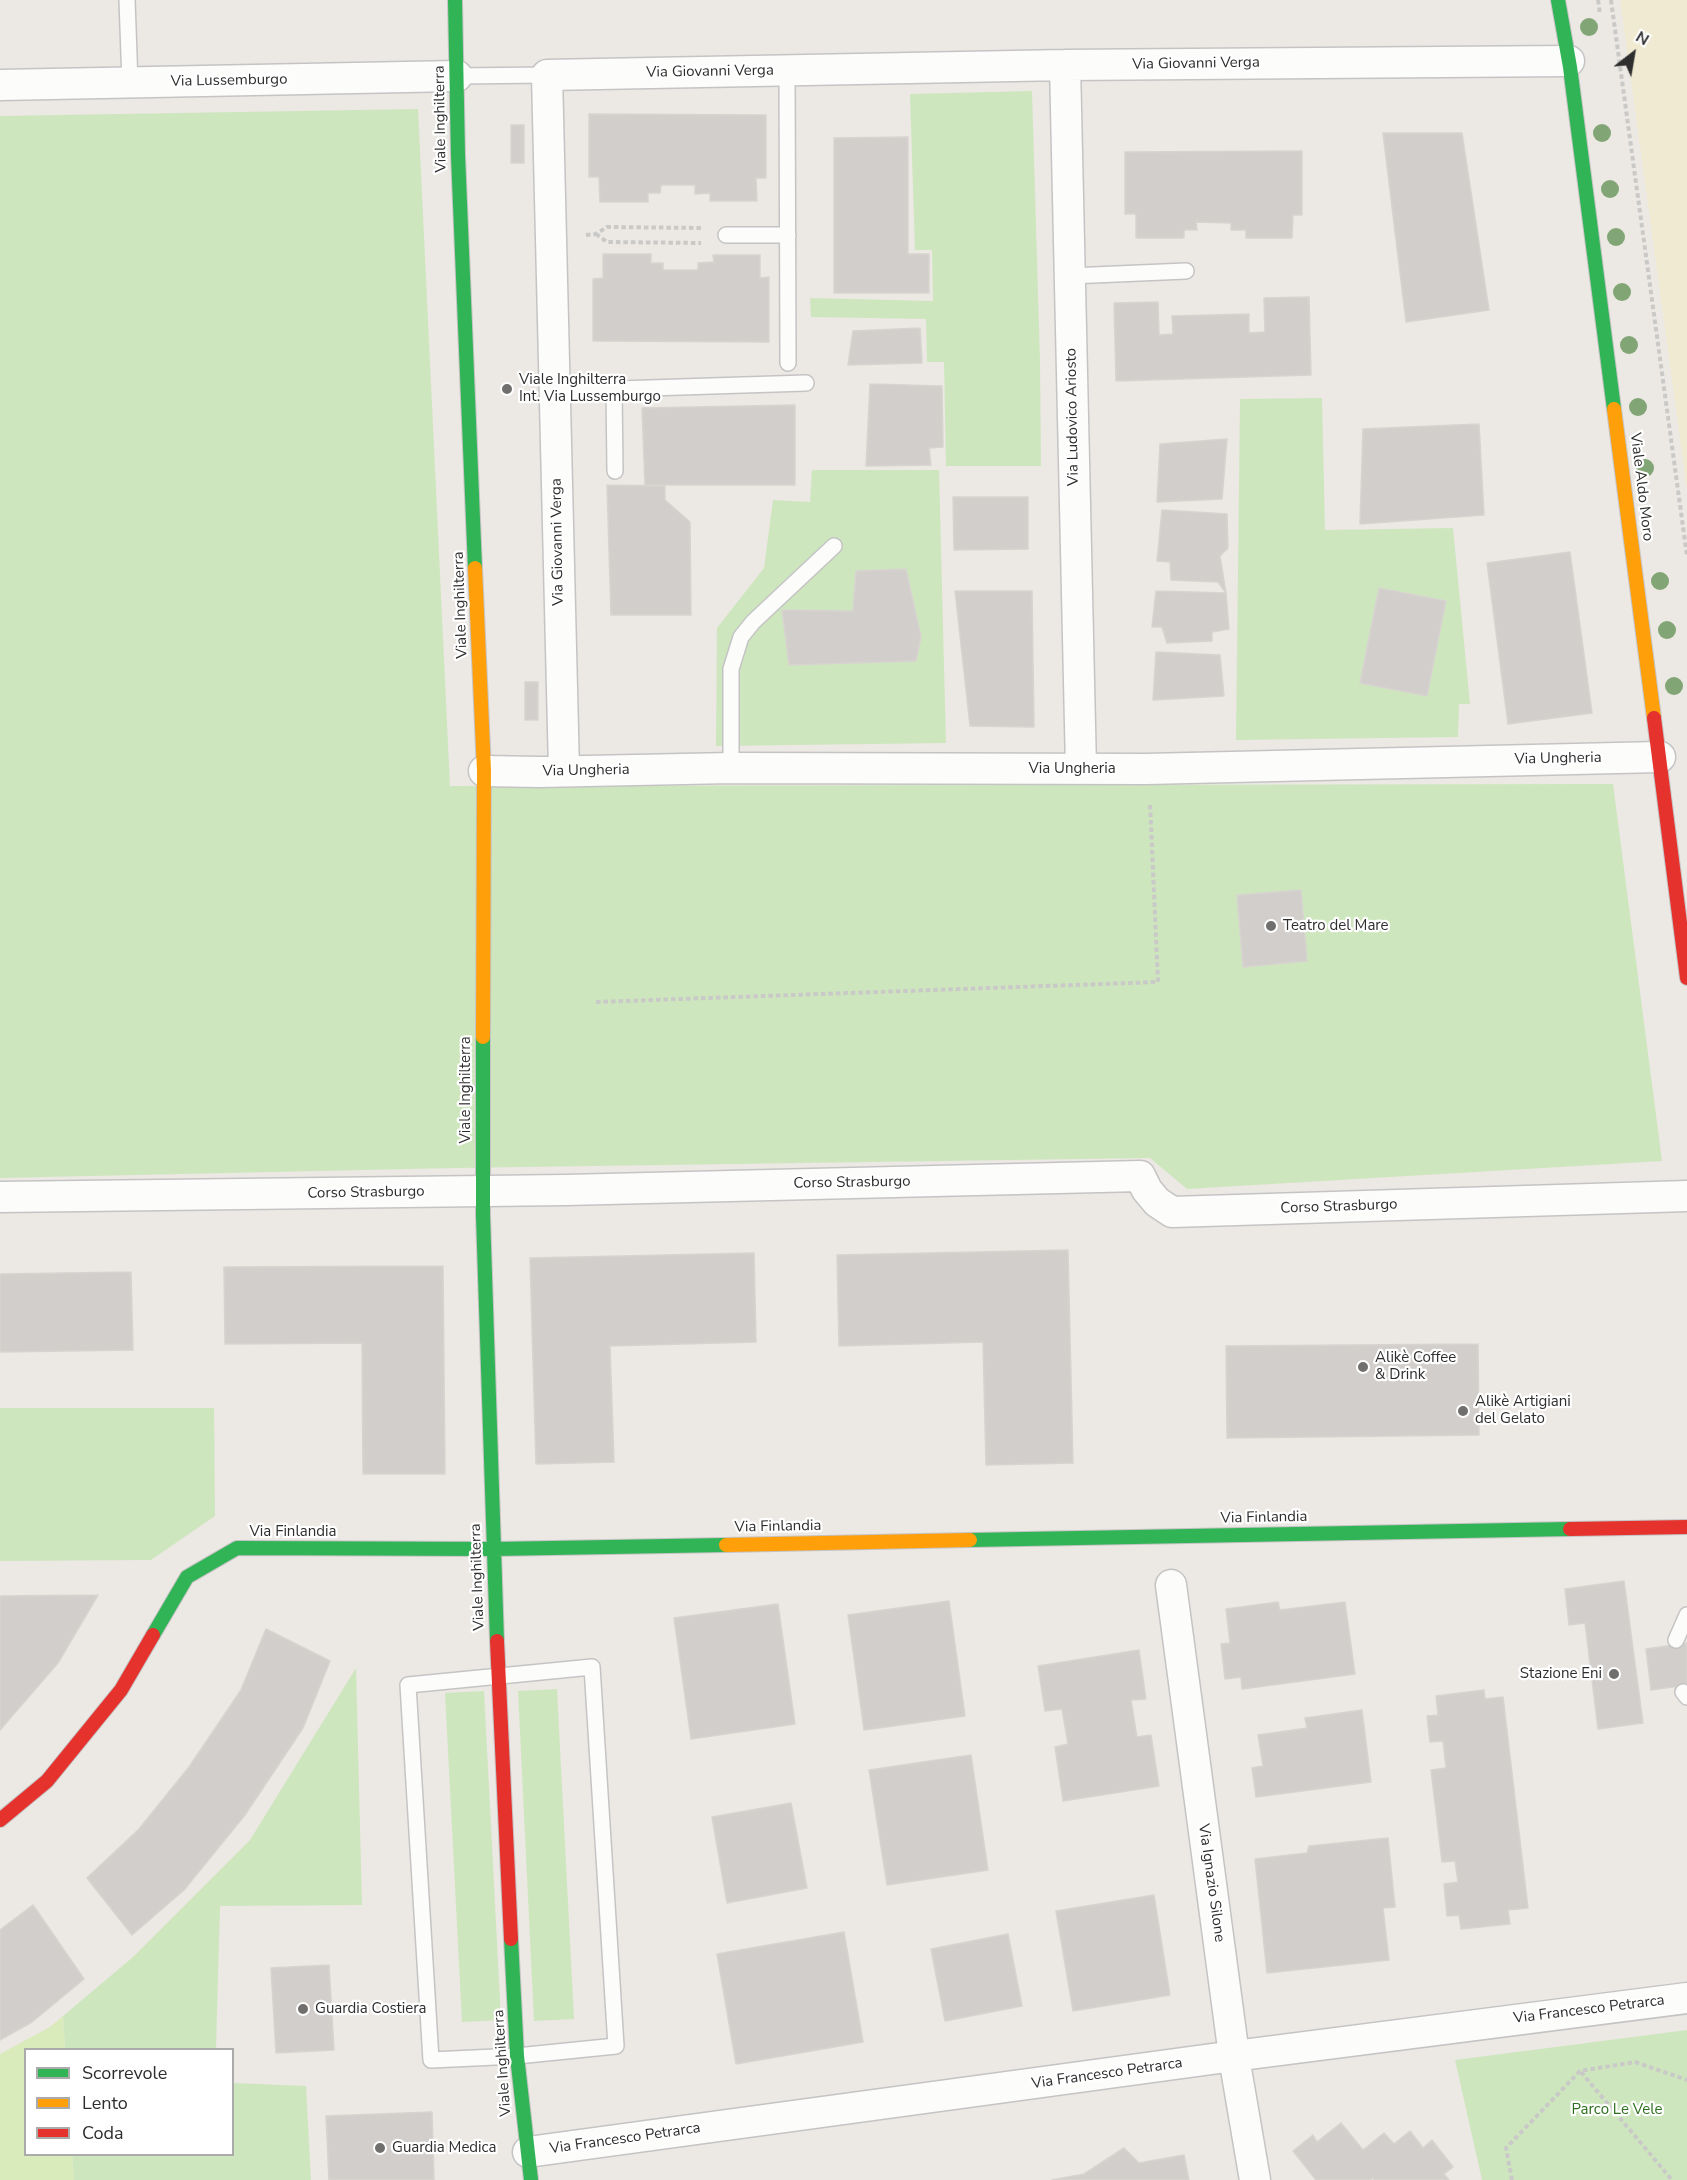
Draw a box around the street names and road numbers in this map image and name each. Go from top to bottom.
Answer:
street label: Via Giovanni Verga [1132,54,1260,74]
street label: Via Giovanni Verga [646,62,774,82]
street label: Viale Inghilterra [431,65,451,173]
street label: Via Lussemburgo [170,71,288,91]
street label: Via Ludovico Ariosto [1063,348,1083,486]
street label: Viale Aldo Moro [1625,432,1657,542]
street label: Via Giovanni Verga [548,478,568,606]
street label: Viale Inghilterra [450,551,472,659]
street label: Via Ungheria [1514,749,1602,769]
street label: Via Ungheria [1028,760,1116,778]
street label: Via Ungheria [542,761,630,781]
street label: Viale Inghilterra [457,1036,475,1144]
street label: Corso Strasburgo [793,1173,911,1193]
street label: Corso Strasburgo [307,1183,425,1203]
street label: Corso Strasburgo [1280,1196,1398,1218]
street label: Via Finlandia [1220,1508,1308,1528]
street label: Via Finlandia [734,1517,822,1537]
street label: Via Finlandia [250,1523,336,1541]
street label: Viale Inghilterra [467,1523,489,1631]
street label: Via Ignazio Silone [1194,1823,1228,1943]
street label: Via Francesco Petrarca [1512,1992,1666,2028]
street label: Viale Inghilterra [490,2009,516,2117]
street label: Via Francesco Petrarca [1030,2054,1184,2094]
street label: Via Francesco Petrarca [548,2119,702,2159]

